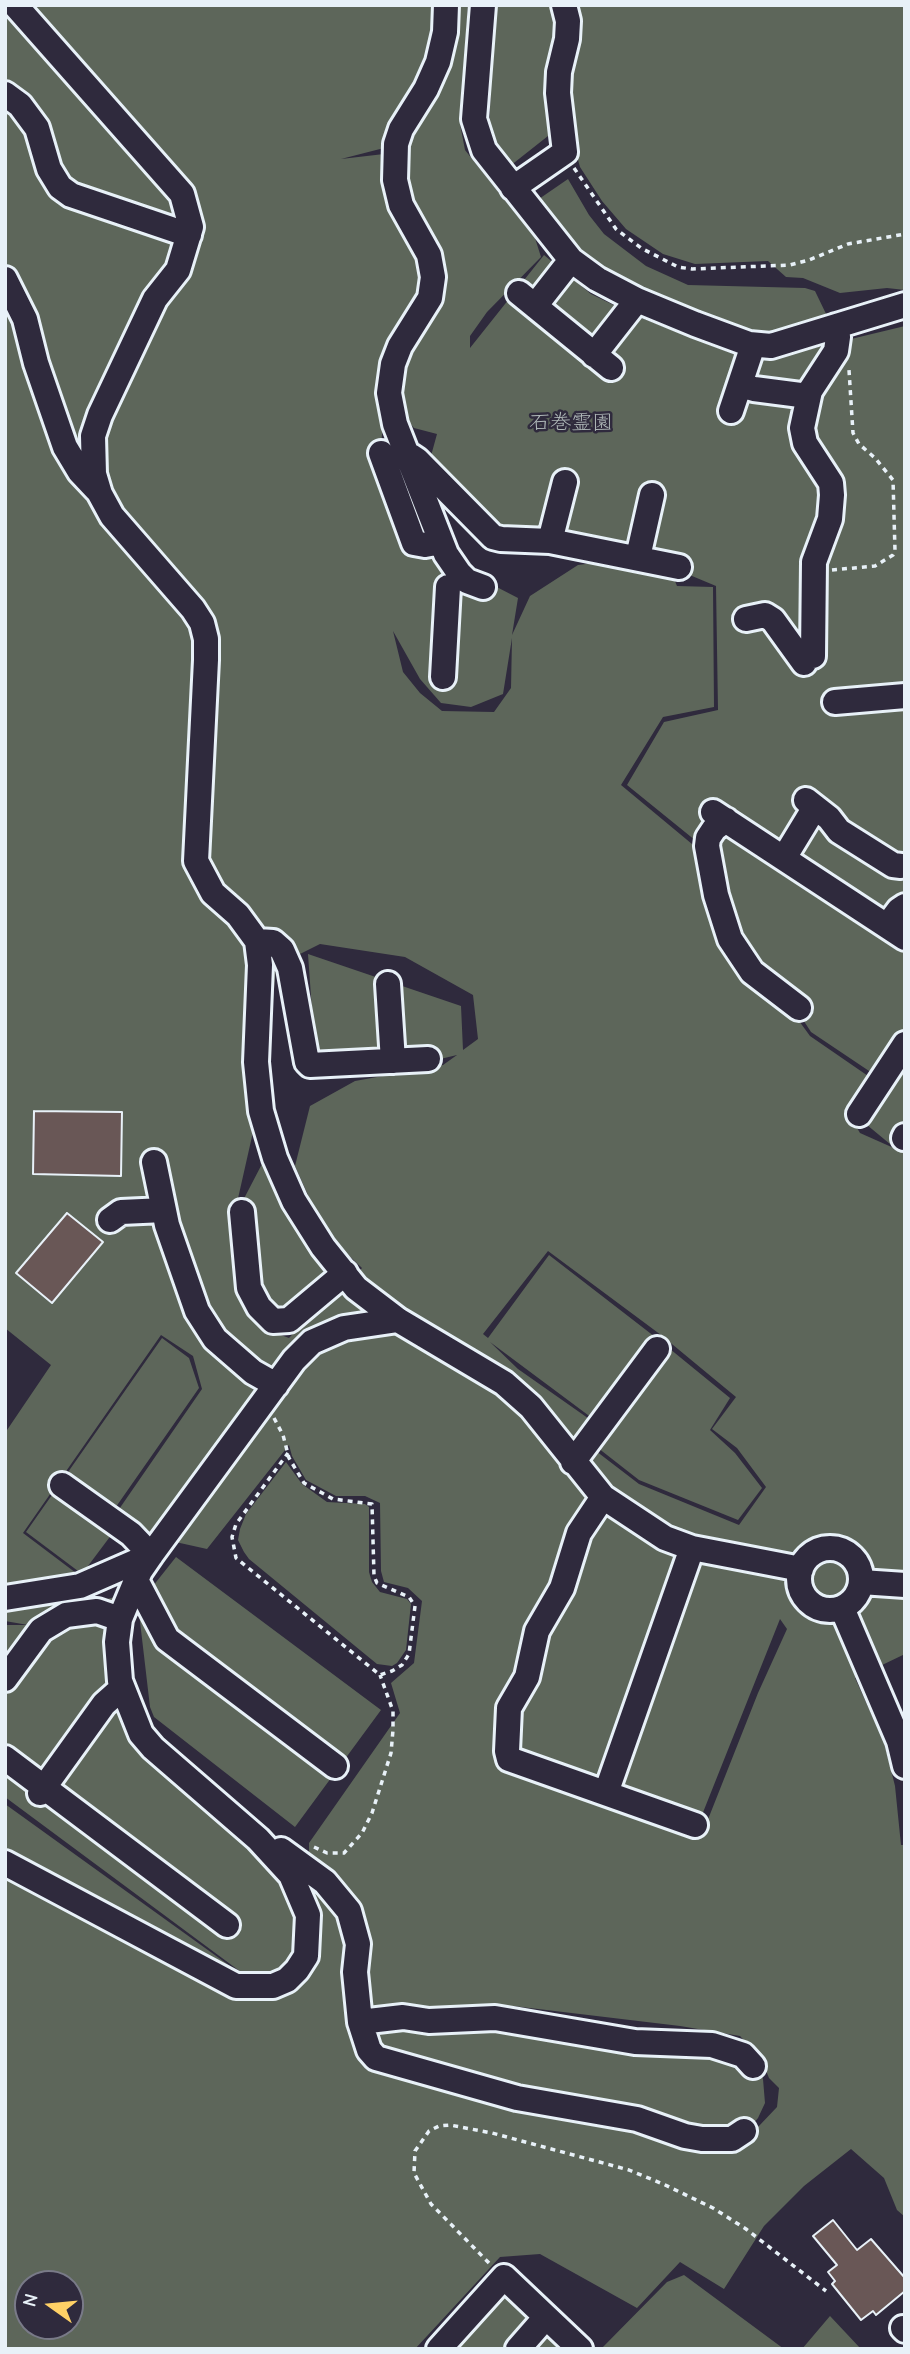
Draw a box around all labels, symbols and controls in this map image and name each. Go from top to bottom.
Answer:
park label: 石巻霊園 [529,410,613,436]
north arrow [14,2270,84,2340]
text: N [18,2291,43,2309]

